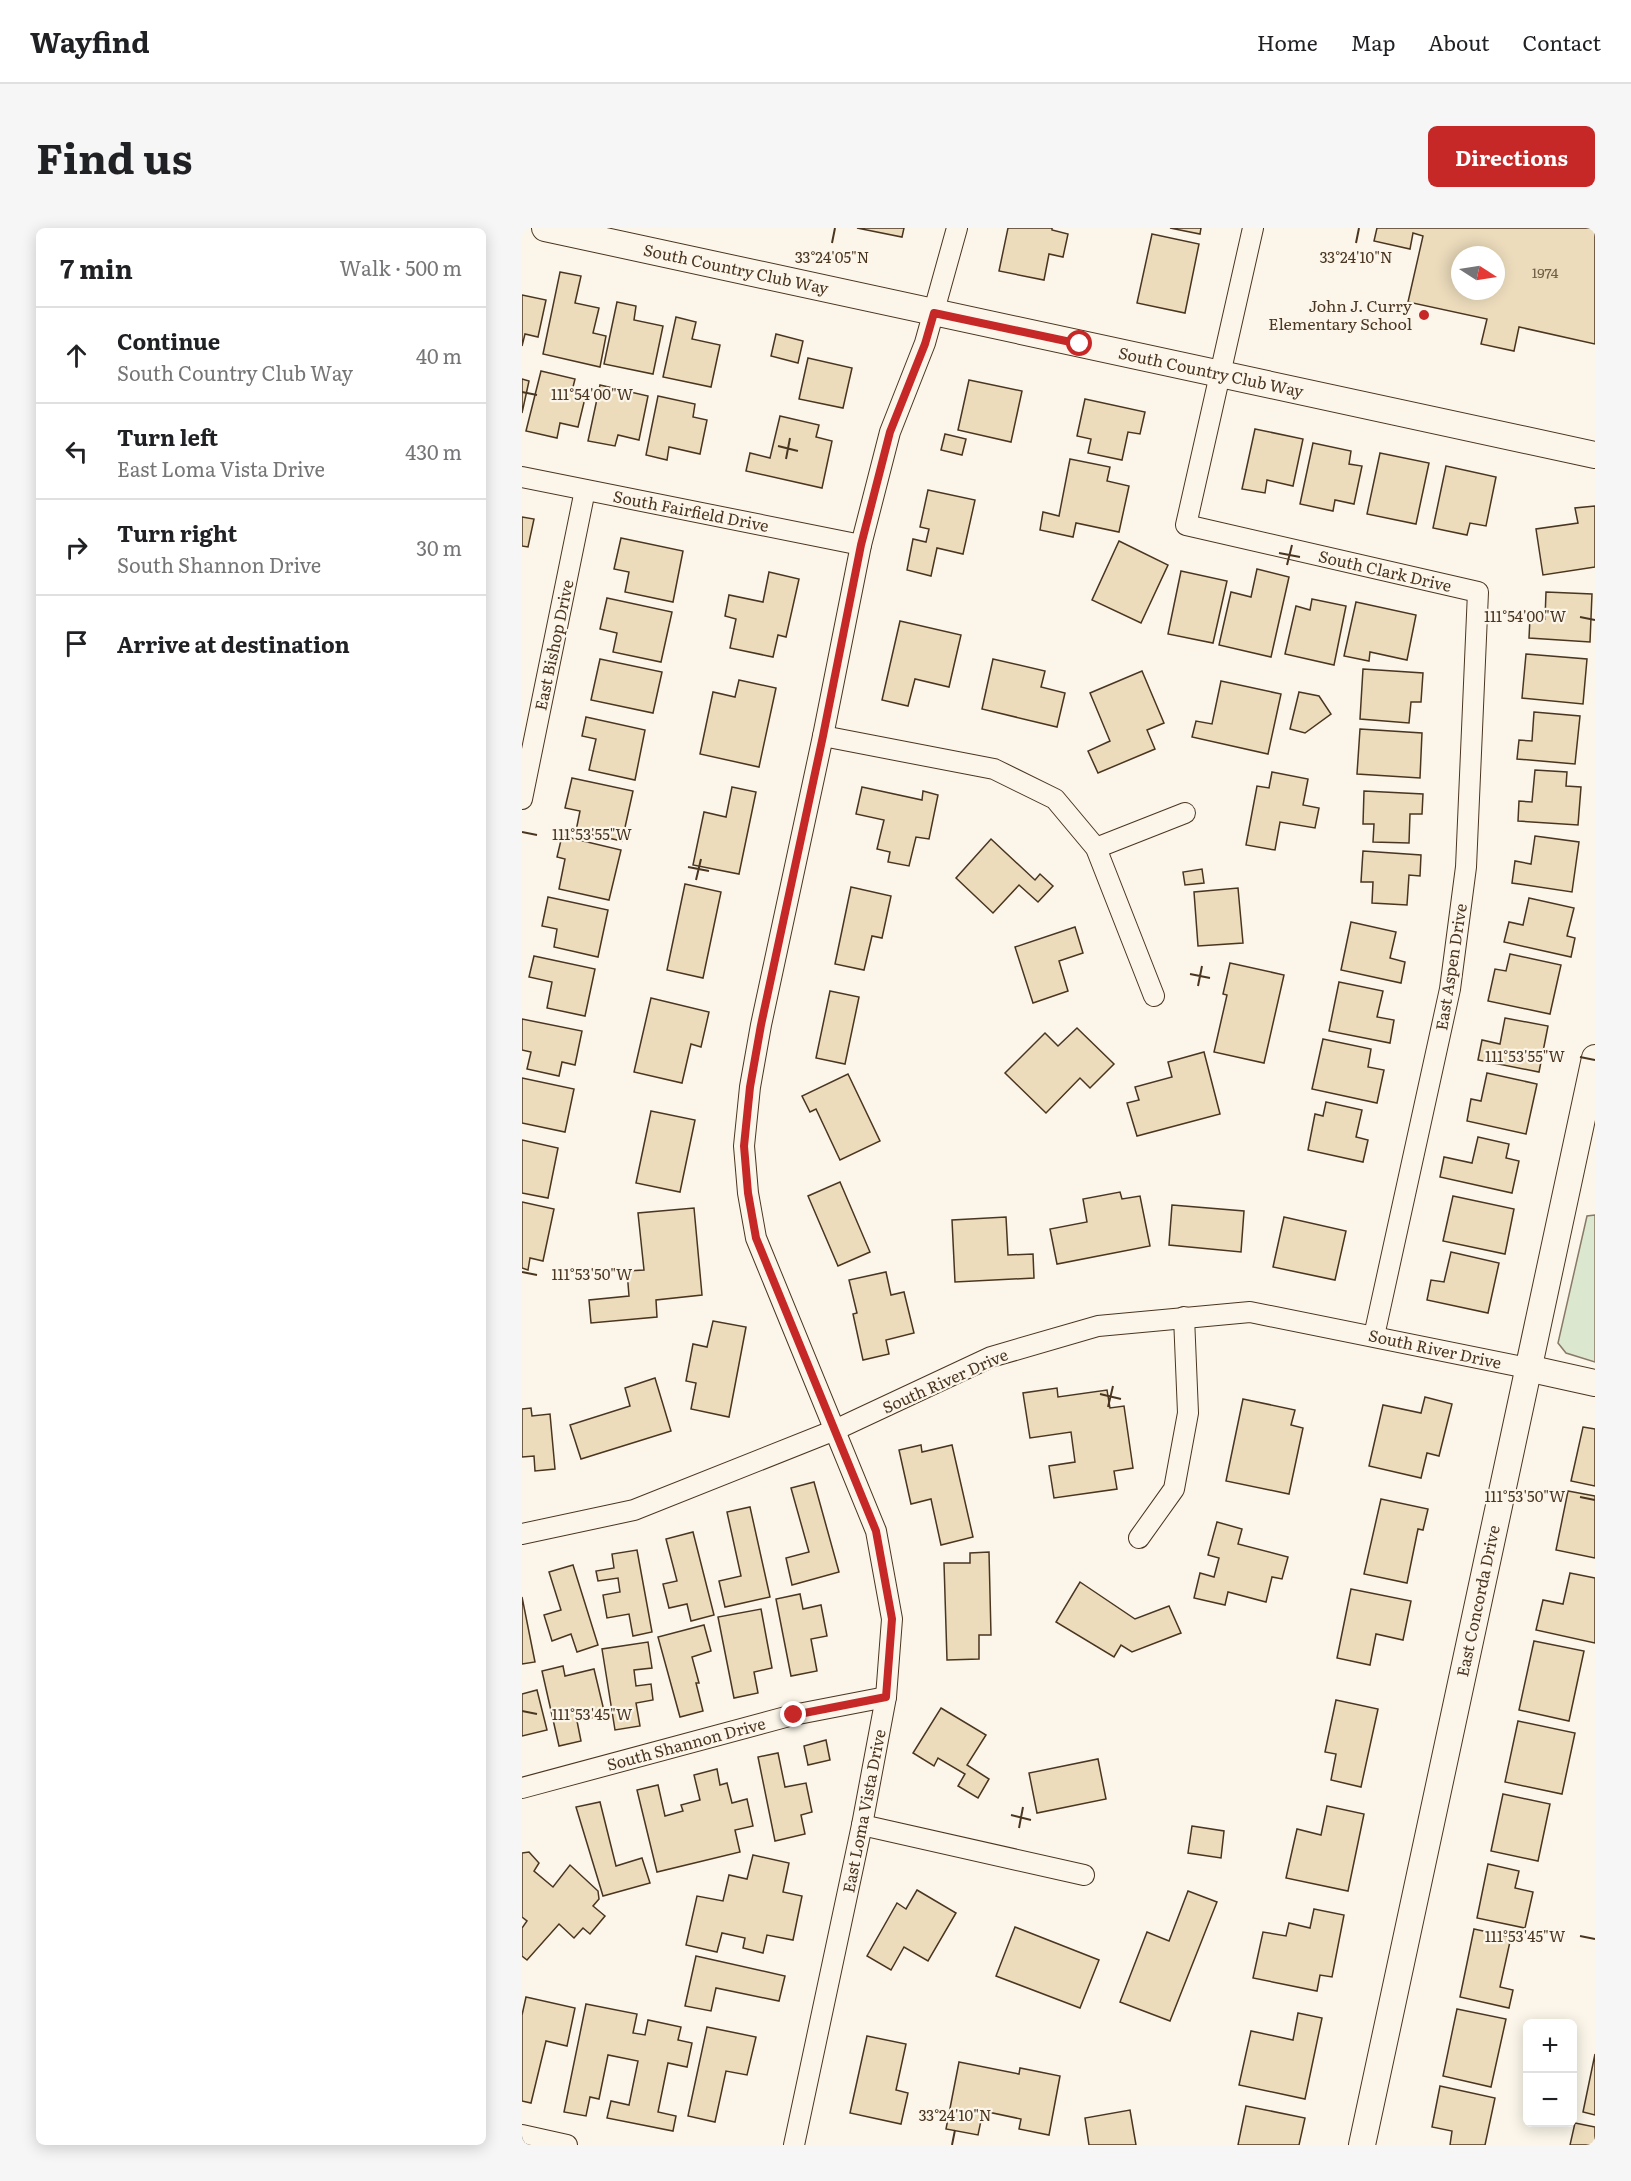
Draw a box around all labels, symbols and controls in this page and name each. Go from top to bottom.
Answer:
text: Wayfind [30,20,150,62]
text: Home [1257,26,1318,57]
text: Map [1351,26,1395,57]
text: About [1428,26,1490,57]
text: Contact [1523,26,1601,57]
text: Find us [36,125,193,187]
button: Directions [1428,126,1595,187]
street label: South Country Club Way [641,237,832,300]
text: 33°24'05"N [795,245,869,268]
text: 33°24'10"N [1319,245,1393,268]
north arrow [1451,246,1505,300]
text: 7 min [60,248,133,287]
text: Walk · 500 m [339,252,462,282]
house number: 1974 [1532,262,1559,282]
place label: John J. Curry Elementary School [1268,293,1413,335]
marker: John J. Curry Elementary School [1417,308,1431,322]
text: Continue [117,324,220,357]
route start [1066,330,1092,356]
icon: ahead [60,339,93,372]
text: 40 m [416,340,462,370]
street label: South Country Club Way [1116,340,1307,403]
text: South Country Club Way [117,357,353,387]
text: 111°54'00"W [551,382,634,405]
text: Turn left [117,420,218,453]
icon: left [60,435,93,468]
text: 430 m [405,436,462,466]
text: East Loma Vista Drive [117,453,325,483]
street label: South Fairfield Drive [611,483,771,537]
text: Turn right [117,516,237,549]
icon: right [60,531,93,564]
text: 30 m [416,532,462,562]
street label: South Clark Drive [1316,543,1454,597]
text: South Shannon Drive [117,549,321,579]
street label: East Bishop Drive [527,577,579,713]
text: 111°54'00"W [1484,604,1567,627]
icon: arrive [60,627,93,660]
text: Arrive at destination [117,627,350,660]
text: 111°53'55"W [552,822,633,845]
street label: East Aspen Drive [1428,902,1472,1032]
text: 111°53'55"W [1485,1044,1566,1067]
text: 111°53'50"W [552,1262,633,1285]
street label: South River Drive [1367,1322,1504,1374]
street label: South River Drive [878,1342,1011,1419]
text: 111°53'50"W [1485,1484,1566,1507]
street label: East Concorda Drive [1449,1523,1505,1679]
route end [780,1701,806,1727]
text: 111°53'45"W [552,1702,633,1725]
street label: South Shannon Drive [604,1710,768,1776]
street label: East Loma Vista Drive [835,1727,891,1895]
text: 111°53'45"W [1485,1924,1566,1947]
map controls [1523,2019,1577,2127]
button: + [1523,2019,1577,2073]
button: − [1523,2073,1577,2127]
text: 33°24'10"N [918,2103,992,2126]

